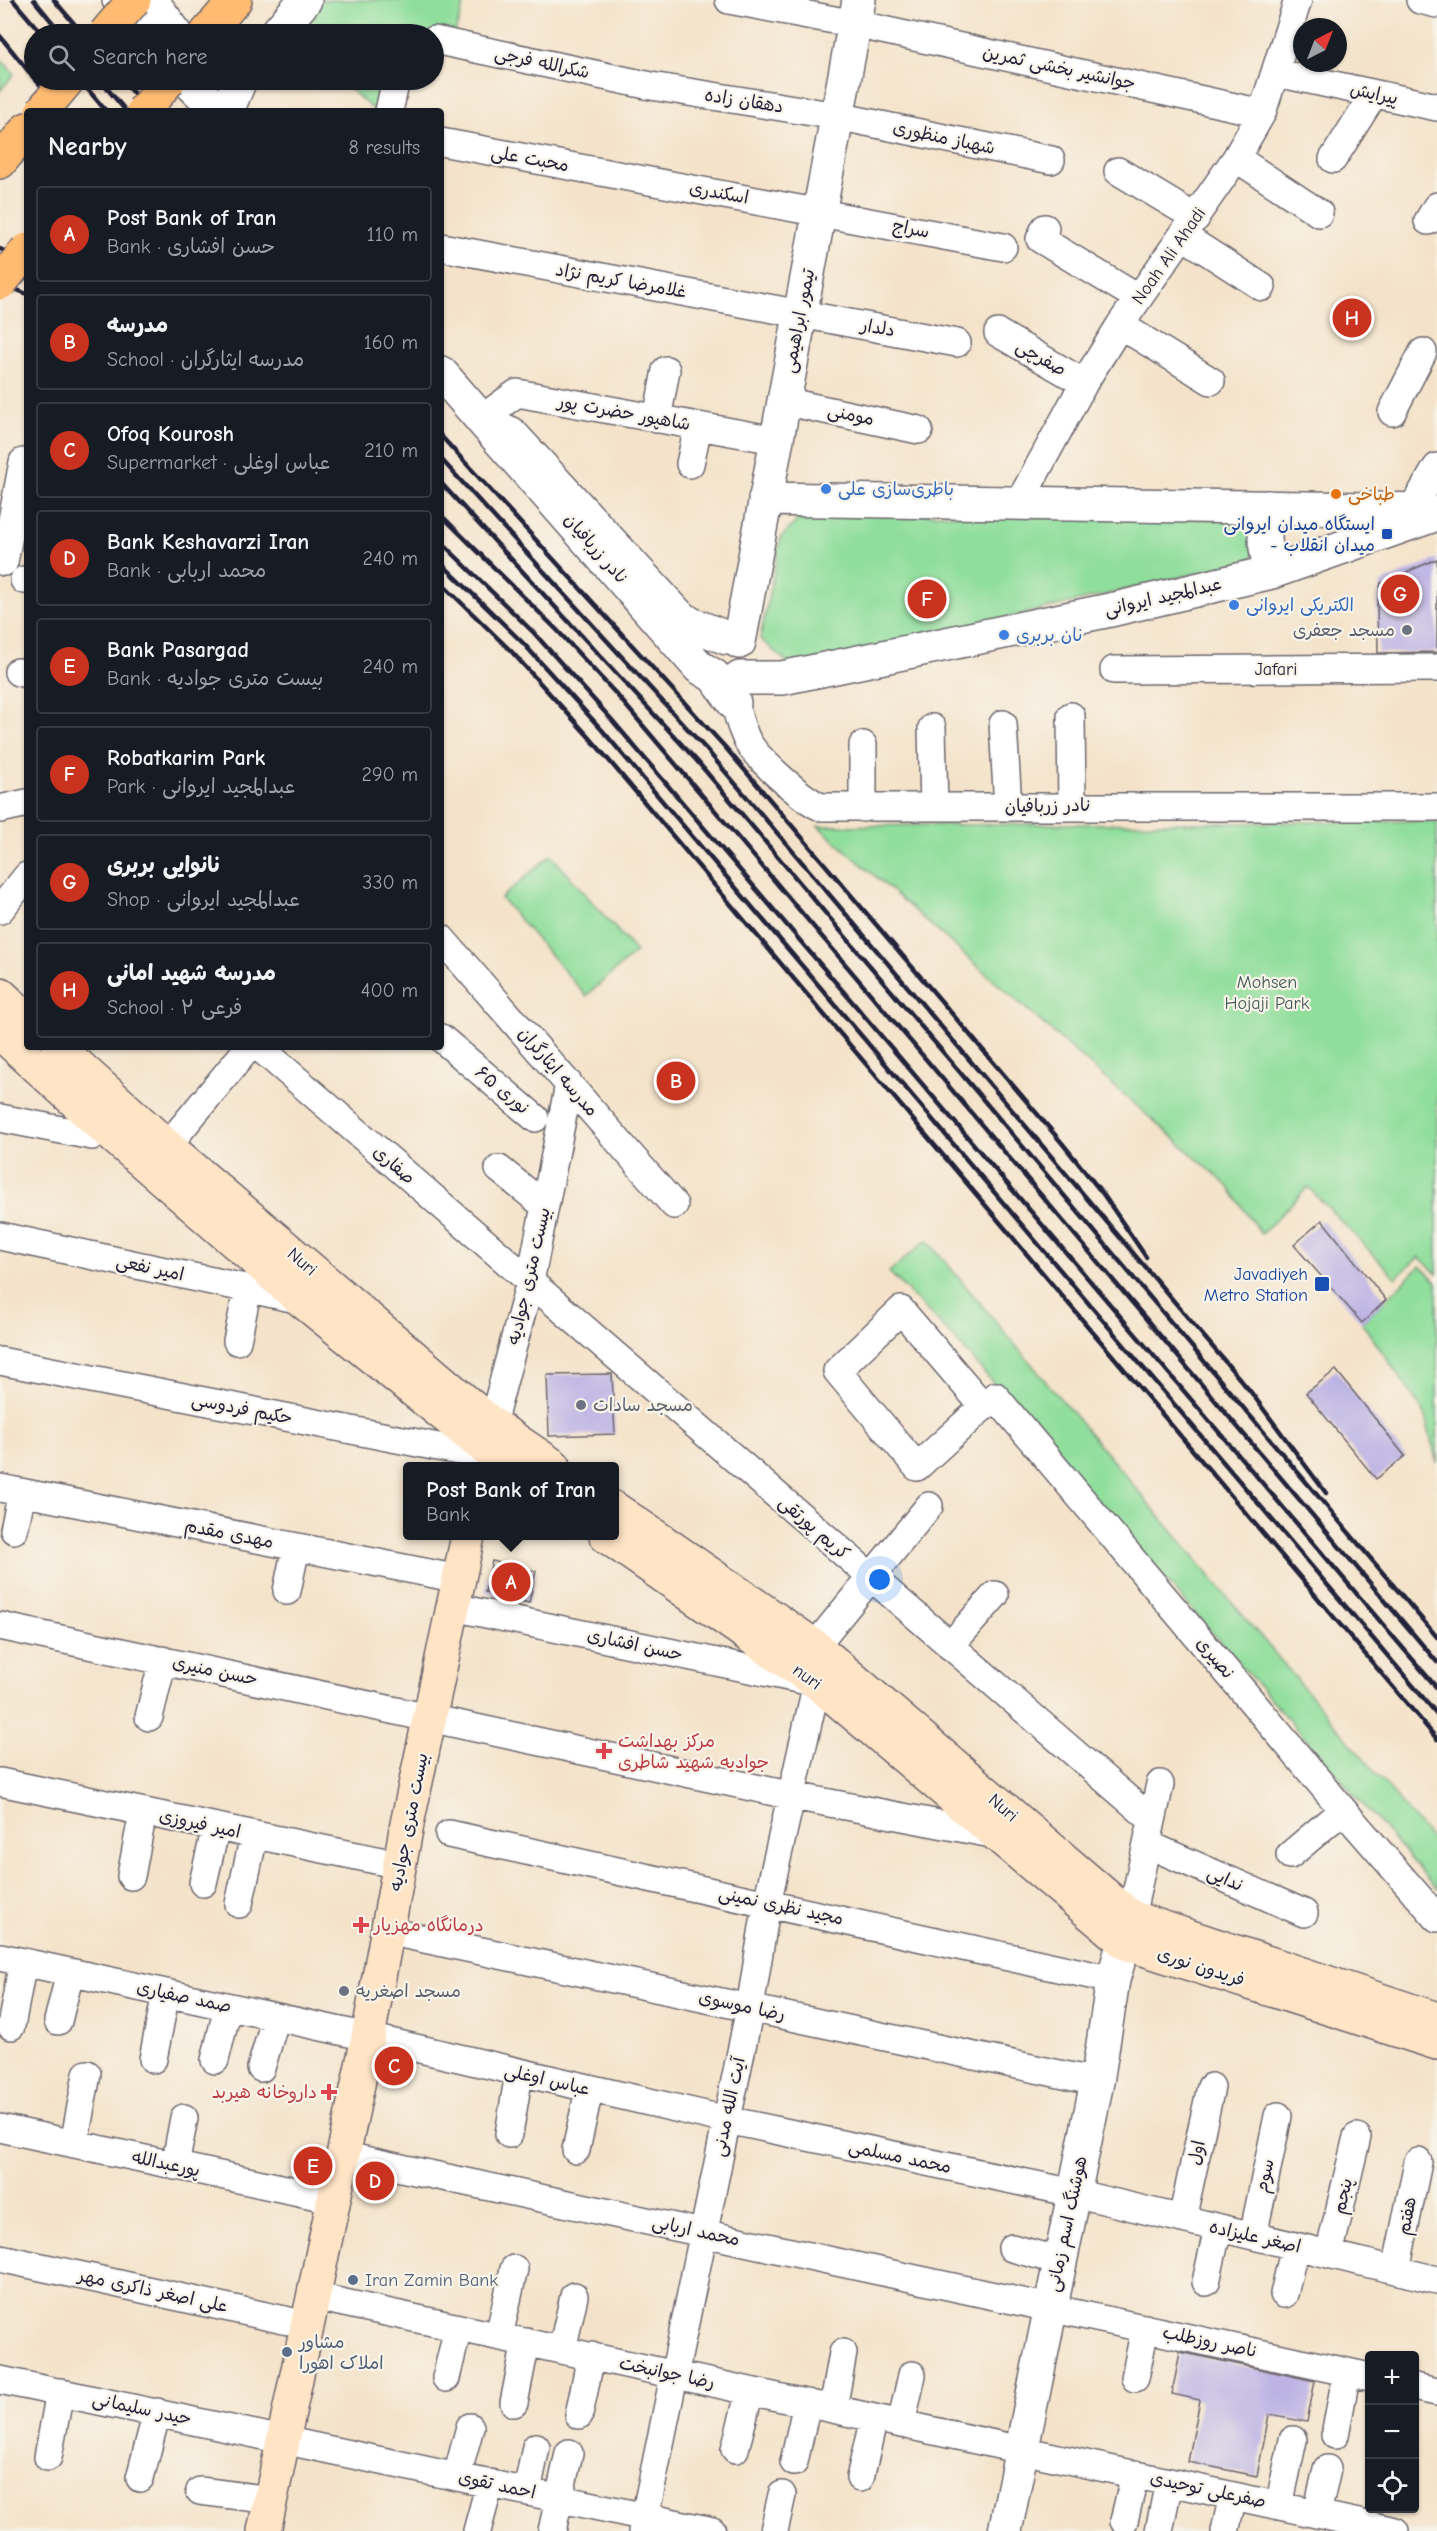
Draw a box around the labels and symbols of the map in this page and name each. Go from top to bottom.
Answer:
north arrow [1293,18,1347,72]
street label: جوانشیر بخشی ثمرین [981,42,1137,94]
street label: شکرالله فرجی [493,43,591,83]
street label: پیرایش [1348,79,1400,110]
street label: دهقان زاده [703,84,785,118]
street label: شهباز منظوری [891,117,997,159]
street label: محبت علی [489,142,571,176]
street label: اسکندری [688,177,750,209]
street label: Noah Ali Ahadi [1128,203,1210,309]
street label: سراج [891,215,931,244]
street label: غلامرضا کریم نژاد [553,259,688,306]
street label: تیمور ابراهیمی [779,266,820,375]
pin: H [1332,296,1372,340]
street label: دلدار [857,314,897,341]
street label: صفرچی [1012,335,1070,382]
street label: شاهپور حضرت پور [554,391,692,436]
street label: مومنی [826,400,876,430]
place label: باطری‌سازی علی [838,479,954,500]
marker: باطری‌سازی علی [819,482,833,496]
place label: طباخی [1348,484,1395,505]
marker: طباخی [1329,487,1343,501]
street label: نادر زربافیان [560,509,632,589]
place label: ایستگاه میدان ایروانی - میدان انقلاب [1223,514,1375,556]
marker: ایستگاه میدان ایروانی - میدان انقلاب [1380,527,1394,541]
pin: G [1380,572,1420,616]
street label: عبدالمجید ایروانی [1102,573,1224,621]
pin: F [908,576,946,622]
place label: الکتریکی ایروانی [1246,595,1354,616]
marker: الکتریکی ایروانی [1227,598,1241,612]
place label: مسجد جعفری [1293,620,1395,641]
marker: مسجد جعفری [1400,623,1414,637]
place label: نان بربری [1016,625,1082,646]
marker: نان بربری [997,628,1011,642]
street label: Jafari [1255,659,1297,680]
street label: نادر زربافیان [1004,795,1092,817]
park label: Mohsen Hojaji Park [1225,972,1310,1014]
street label: مدرسه ایثارگران [514,1023,602,1121]
pin: B [656,1058,696,1104]
street label: نوری ۶۵ [471,1061,533,1119]
street label: صفاری [369,1141,419,1189]
street label: بیست متری جوادیه [503,1205,555,1347]
street label: Nuri [283,1243,321,1281]
street label: امیر نفعی [114,1251,186,1285]
place label: Javadiyeh Metro Station [1204,1264,1308,1306]
marker: Javadiyeh Metro Station [1313,1275,1331,1293]
street label: حکیم فردوسی [189,1389,294,1432]
place label: مسجد سادات [593,1395,693,1416]
marker: مسجد سادات [574,1398,588,1412]
street label: کریم پورتقی [772,1492,854,1567]
street label: مهدی مقدم [182,1515,275,1556]
pin: A [492,1560,530,1604]
your location [865,1565,894,1594]
street label: حسن افشاری [585,1625,685,1665]
street label: نصیری [1192,1633,1238,1683]
street label: حسن منیری [170,1652,260,1690]
street label: nuri [789,1660,825,1694]
place label: مرکز بهداشت جوادیه شهید شاطری [618,1731,769,1773]
marker: مرکز بهداشت جوادیه شهید شاطری [595,1742,613,1760]
street label: بیست متری جوادیه [385,1751,433,1893]
street label: Nuri [984,1789,1022,1827]
street label: امیر فیروزی [157,1805,243,1843]
street label: ندایی [1204,1862,1246,1896]
street label: مجید نظری نمینی [717,1883,845,1929]
place label: درمانگاه مهزیار [372,1915,484,1936]
marker: درمانگاه مهزیار [352,1916,370,1934]
street label: فریدون نوری [1155,1943,1247,1991]
street label: صمد صفیاری [135,1977,233,2017]
place label: مسجد اصغریه [356,1981,461,2002]
marker: مسجد اصغریه [337,1984,351,1998]
street label: رضا موسوی [697,1987,787,2025]
pin: C [374,2044,414,2088]
street label: آیت‌ الله مدنی [708,2054,750,2159]
street label: عباس اوغلی [502,2060,592,2100]
place label: داروخانه هیربد [212,2082,317,2103]
marker: داروخانه هیربد [322,2085,336,2099]
street label: محمد مسلمی [847,2136,953,2178]
street label: اول [1184,2139,1210,2167]
pin: E [294,2144,332,2188]
street label: پورعبدالله [130,2147,202,2182]
street label: هوشنگ اسم زمانی [1042,2154,1095,2294]
street label: سوم [1251,2157,1282,2196]
pin: D [356,2158,394,2204]
street label: پنجم [1329,2176,1360,2217]
street label: هفتم [1393,2195,1424,2237]
street label: محمد اربابی [650,2211,742,2251]
street label: اصغر علیزاده [1207,2216,1303,2258]
street label: علی اصغر ذاکری مهر [74,2265,230,2317]
place label: Iran Zamin Bank [365,2270,498,2291]
marker: Iran Zamin Bank [346,2273,360,2287]
street label: ناصر روزطلب [1161,2322,1259,2362]
place label: مشاور املاک اهورا [297,2332,384,2374]
marker: مشاور املاک اهورا [280,2345,294,2359]
street label: رضا جوانبخت [617,2353,717,2393]
street label: حیدر سلیمانی [90,2388,194,2430]
street label: احمد تقوی [456,2467,538,2503]
street label: صفرعلی توحیدی [1148,2467,1268,2513]

